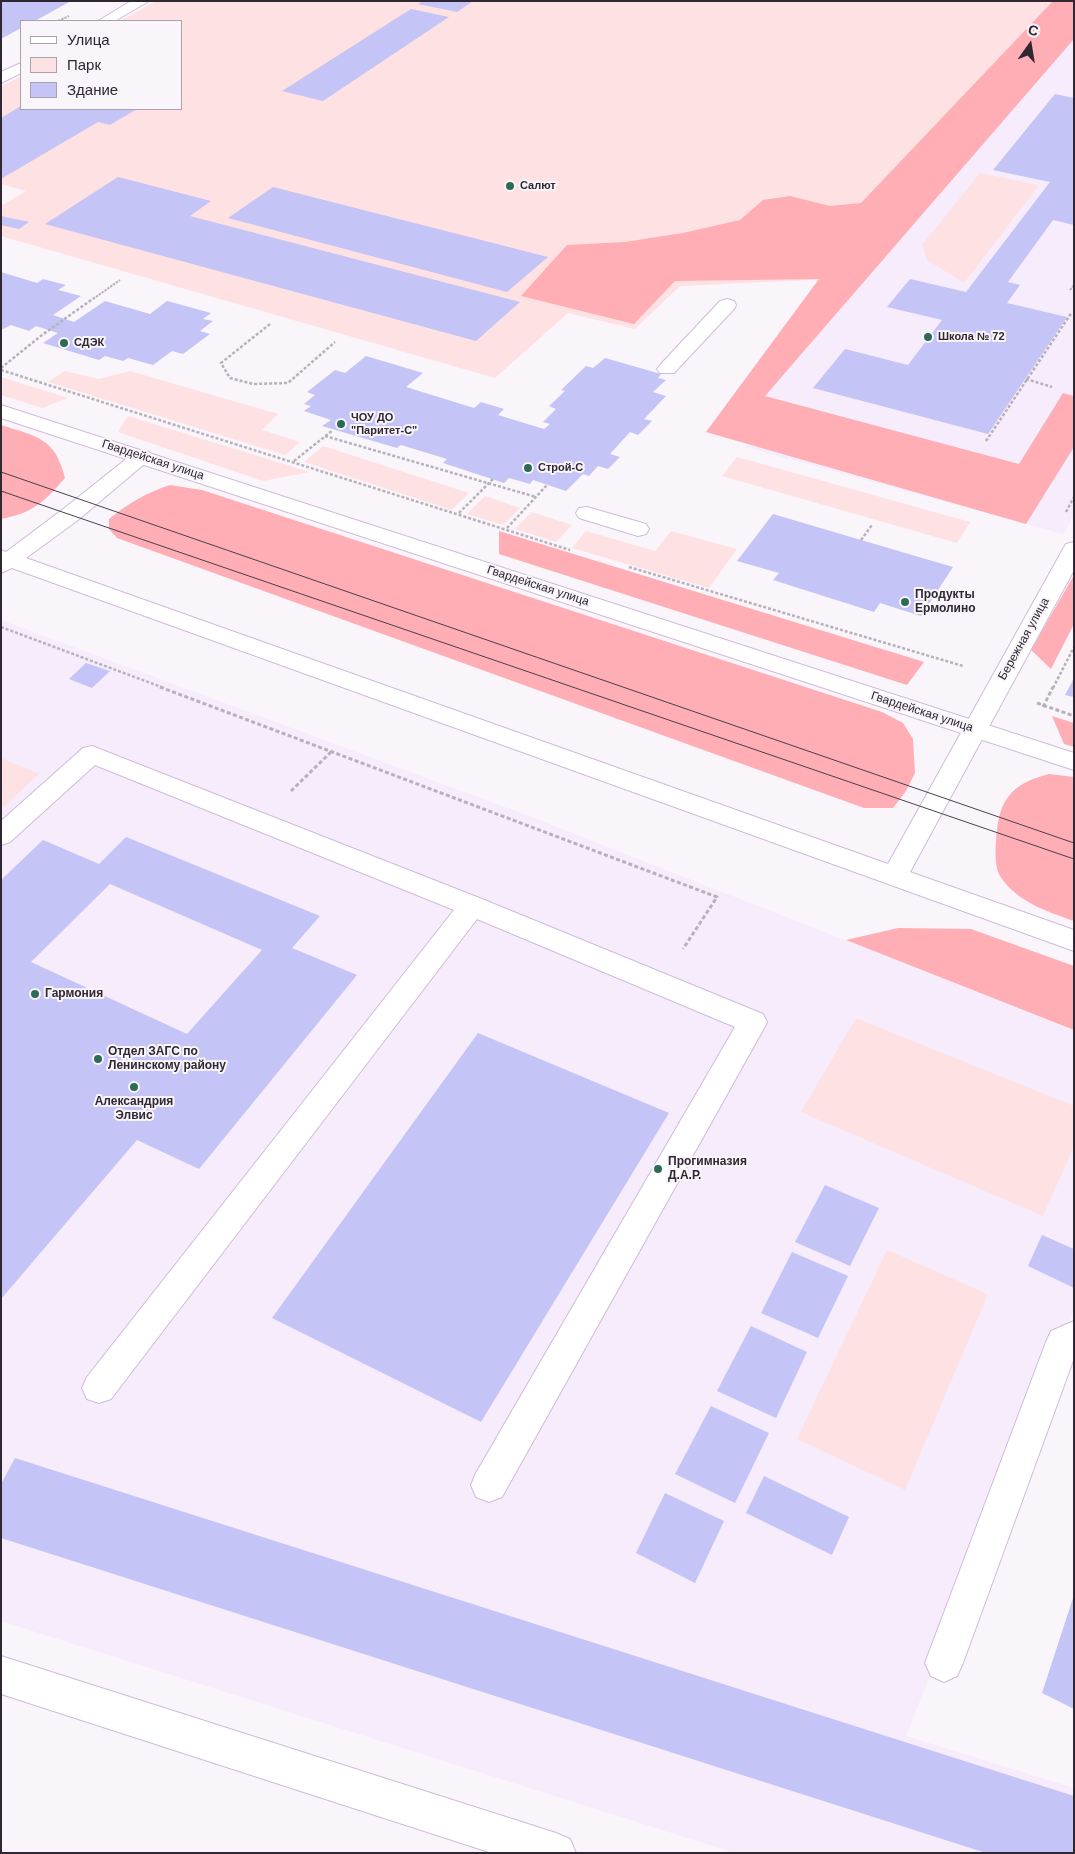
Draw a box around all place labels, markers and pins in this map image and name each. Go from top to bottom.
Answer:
place label: Салют [520,179,556,193]
marker: Салют [504,180,516,192]
place label: Школа № 72 [938,330,1005,344]
marker: Школа № 72 [922,331,934,343]
place label: СДЭК [74,336,104,350]
marker: СДЭК [58,337,70,349]
place label: ЧОУ ДО "Паритет-С" [351,411,417,437]
marker: ЧОУ ДО "Паритет-С" [335,418,347,430]
place label: Строй-С [538,461,583,475]
marker: Строй-С [522,462,534,474]
place label: Продукты Ермолино [915,588,976,616]
marker: Продукты Ермолино [899,596,911,608]
place label: Гармония [45,987,103,1001]
marker: Гармония [29,988,41,1000]
place label: Отдел ЗАГС по Ленинскому району [108,1045,226,1073]
marker: Отдел ЗАГС по Ленинскому району [92,1053,104,1065]
marker: Александрия Элвис [128,1081,140,1093]
place label: Александрия Элвис [95,1095,173,1123]
place label: Прогимназия Д.А.Р. [668,1155,747,1183]
marker: Прогимназия Д.А.Р. [652,1163,664,1175]

